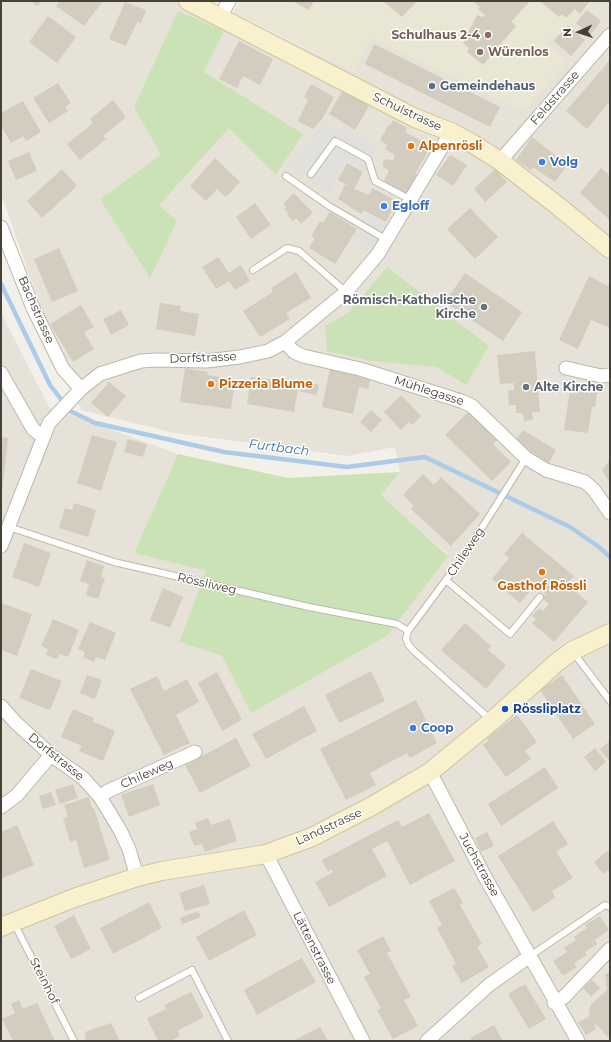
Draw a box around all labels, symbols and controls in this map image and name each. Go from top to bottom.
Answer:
north arrow [559,12,599,52]
place label: Schulhaus 2-4 [391,28,480,42]
text: N [560,28,574,37]
marker: Schulhaus 2-4 [483,30,493,40]
place label: Würenlos [488,45,549,59]
marker: Würenlos [475,47,485,57]
street label: Feldstrasse [528,68,582,128]
place label: Gemeindehaus [440,79,535,93]
marker: Gemeindehaus [427,81,437,91]
street label: Schulstrasse [370,90,444,134]
place label: Alpenrösli [419,139,482,153]
marker: Alpenrösli [406,141,416,151]
place label: Volg [550,155,578,169]
marker: Volg [537,157,547,167]
place label: Egloff [392,199,429,213]
marker: Egloff [379,201,389,211]
street label: Bachstrasse [15,274,57,346]
place label: Römisch-Katholische Kirche [343,293,476,321]
marker: Römisch-Katholische Kirche [479,302,489,312]
street label: Dorfstrasse [169,350,237,366]
street label: Mühlegasse [392,373,466,409]
place label: Pizzeria Blume [219,377,313,391]
marker: Pizzeria Blume [206,379,216,389]
place label: Alte Kirche [534,380,603,394]
marker: Alte Kirche [521,382,531,392]
water label: Furtbach [248,437,310,459]
street label: Chileweg [444,525,488,579]
marker: Gasthof Rössli [537,567,547,577]
street label: Rössliweg [176,570,238,598]
place label: Gasthof Rössli [497,579,587,593]
place label: Rössliplatz [513,702,581,716]
marker: Rössliplatz [500,704,510,714]
place label: Coop [421,721,453,735]
marker: Coop [408,723,418,733]
street label: Dorfstrasse [25,730,87,784]
street label: Chileweg [118,756,176,792]
street label: Landstrasse [294,805,364,849]
street label: Juchstrasse [456,831,502,899]
street label: Lättenstrasse [289,909,339,987]
street label: Steinhof [26,955,62,1007]

